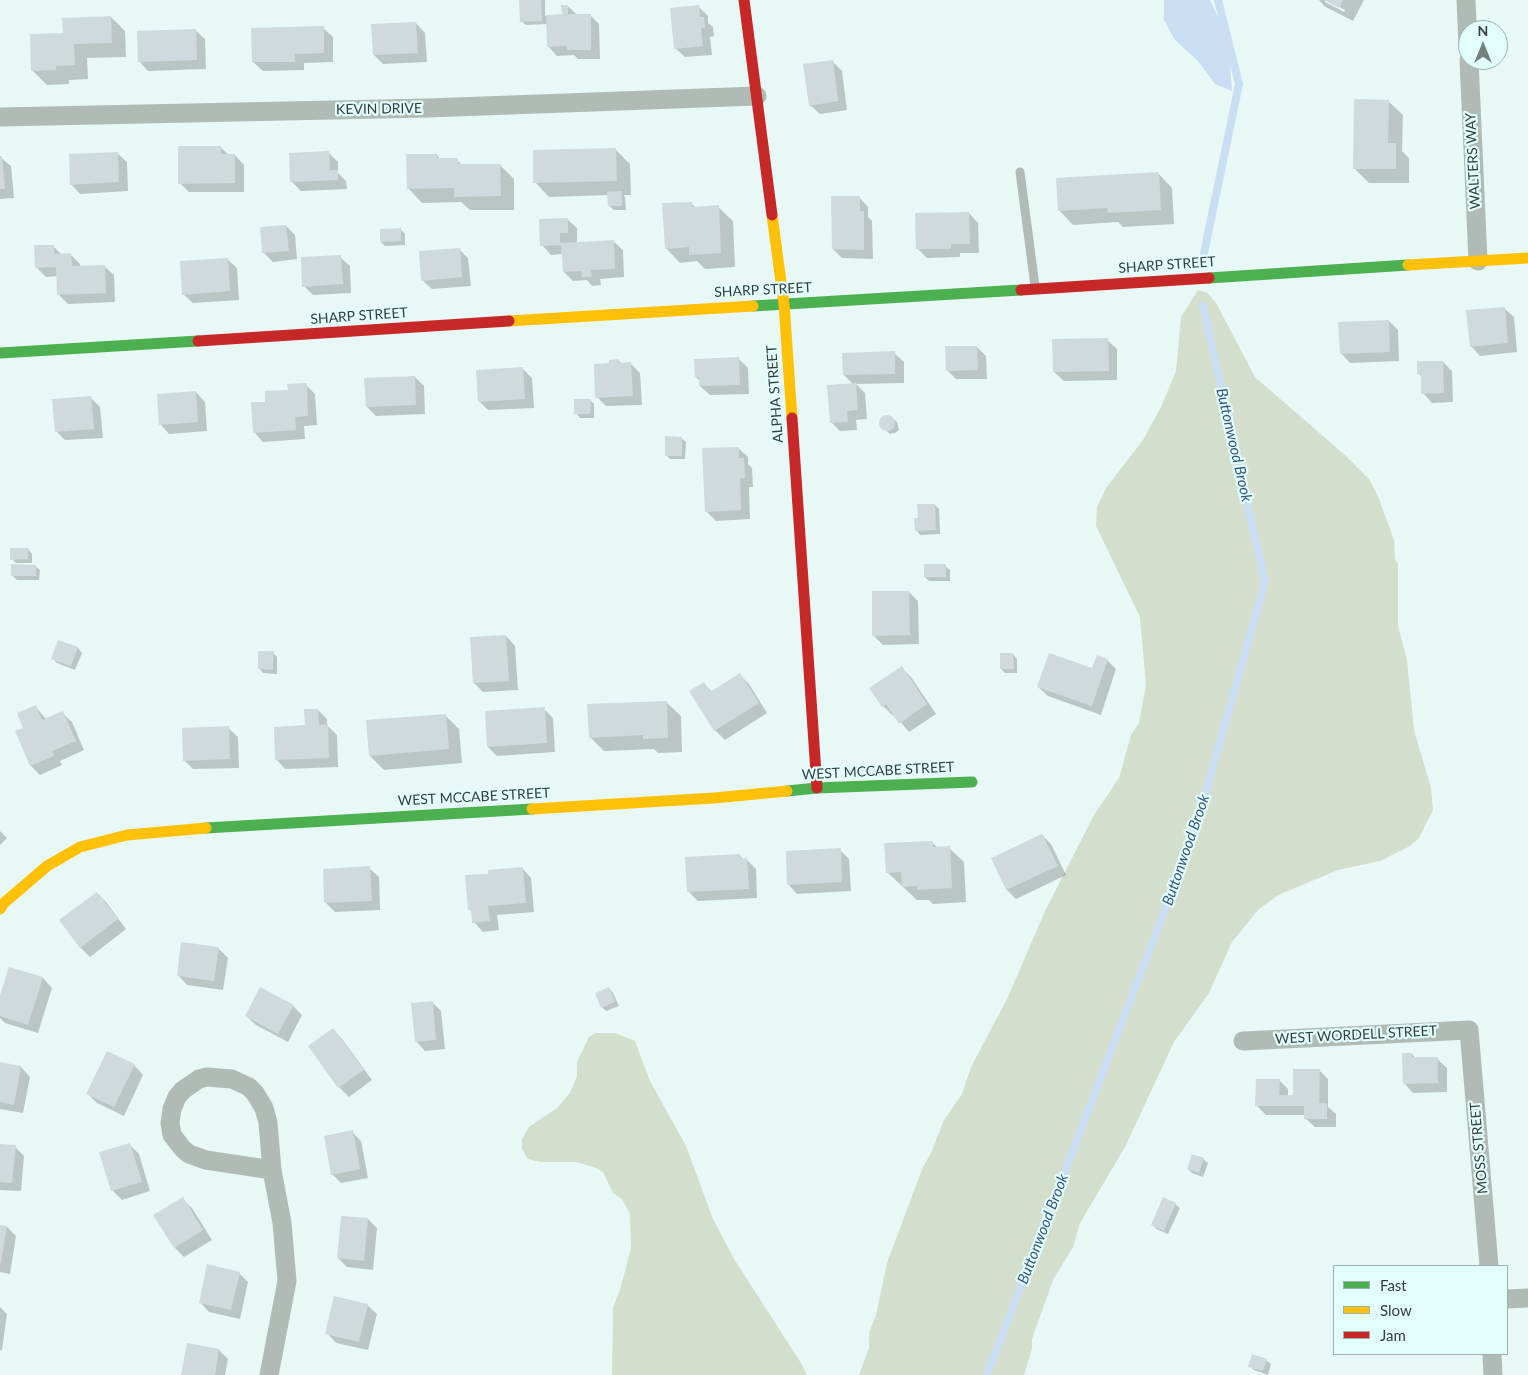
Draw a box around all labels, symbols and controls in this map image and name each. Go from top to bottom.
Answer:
north arrow [1458,20,1508,70]
text: N [1478,22,1488,39]
street label: KEVIN DRIVE [336,100,422,118]
street label: WALTERS WAY [1462,112,1484,210]
street label: SHARP STREET [1118,253,1216,277]
street label: SHARP STREET [714,279,812,301]
street label: SHARP STREET [310,304,408,328]
street label: ALPHA STREET [763,345,787,443]
water label: Buttonwood Brook [1212,386,1256,504]
street label: WEST MCCABE STREET [801,759,955,783]
street label: WEST MCCABE STREET [397,785,551,809]
water label: Buttonwood Brook [1159,792,1213,908]
street label: WEST WORDELL STREET [1275,1022,1437,1048]
street label: MOSS STREET [1467,1101,1491,1195]
water label: Buttonwood Brook [1014,1171,1072,1287]
legend [1333,1265,1508,1355]
text: Fast [1380,1276,1407,1294]
text: Slow [1380,1301,1412,1319]
text: Jam [1380,1326,1406,1344]

